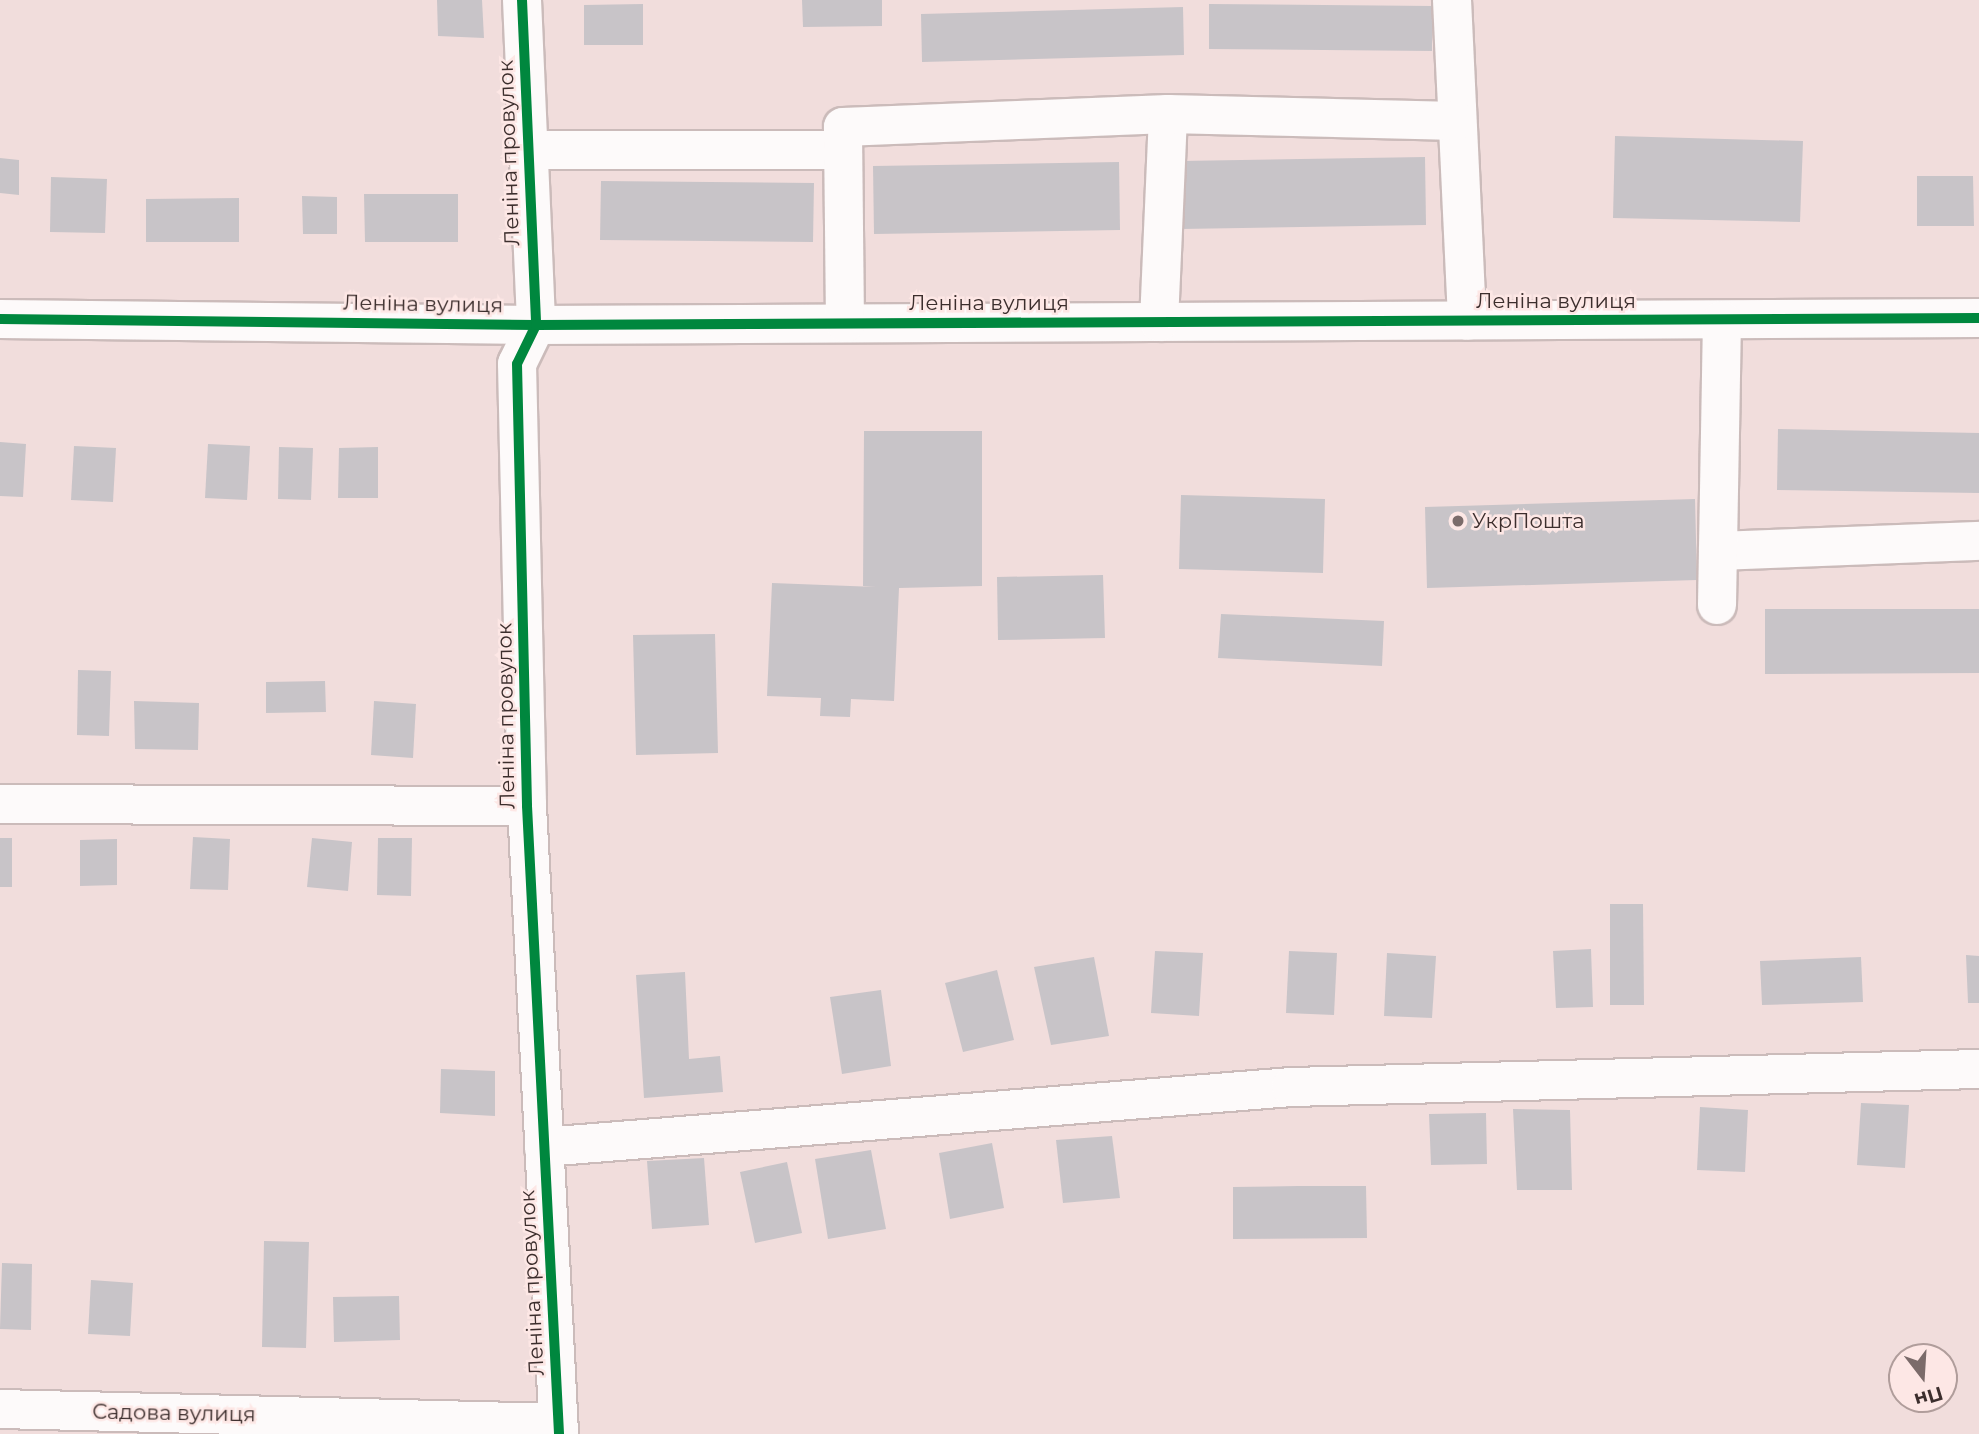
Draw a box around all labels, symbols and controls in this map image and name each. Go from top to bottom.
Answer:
street label: Леніна провулок [493,60,525,246]
street label: Леніна вулиця [1476,288,1636,314]
street label: Леніна вулиця [343,290,503,318]
street label: Леніна вулиця [909,290,1069,316]
place label: УкрПошта [1472,508,1584,534]
marker: УкрПошта [1450,513,1466,529]
street label: Леніна провулок [492,623,520,809]
street label: Леніна провулок [515,1189,549,1377]
north arrow [1888,1343,1958,1413]
text: Пн [1912,1381,1946,1412]
street label: Садова вулиця [92,1399,256,1427]

